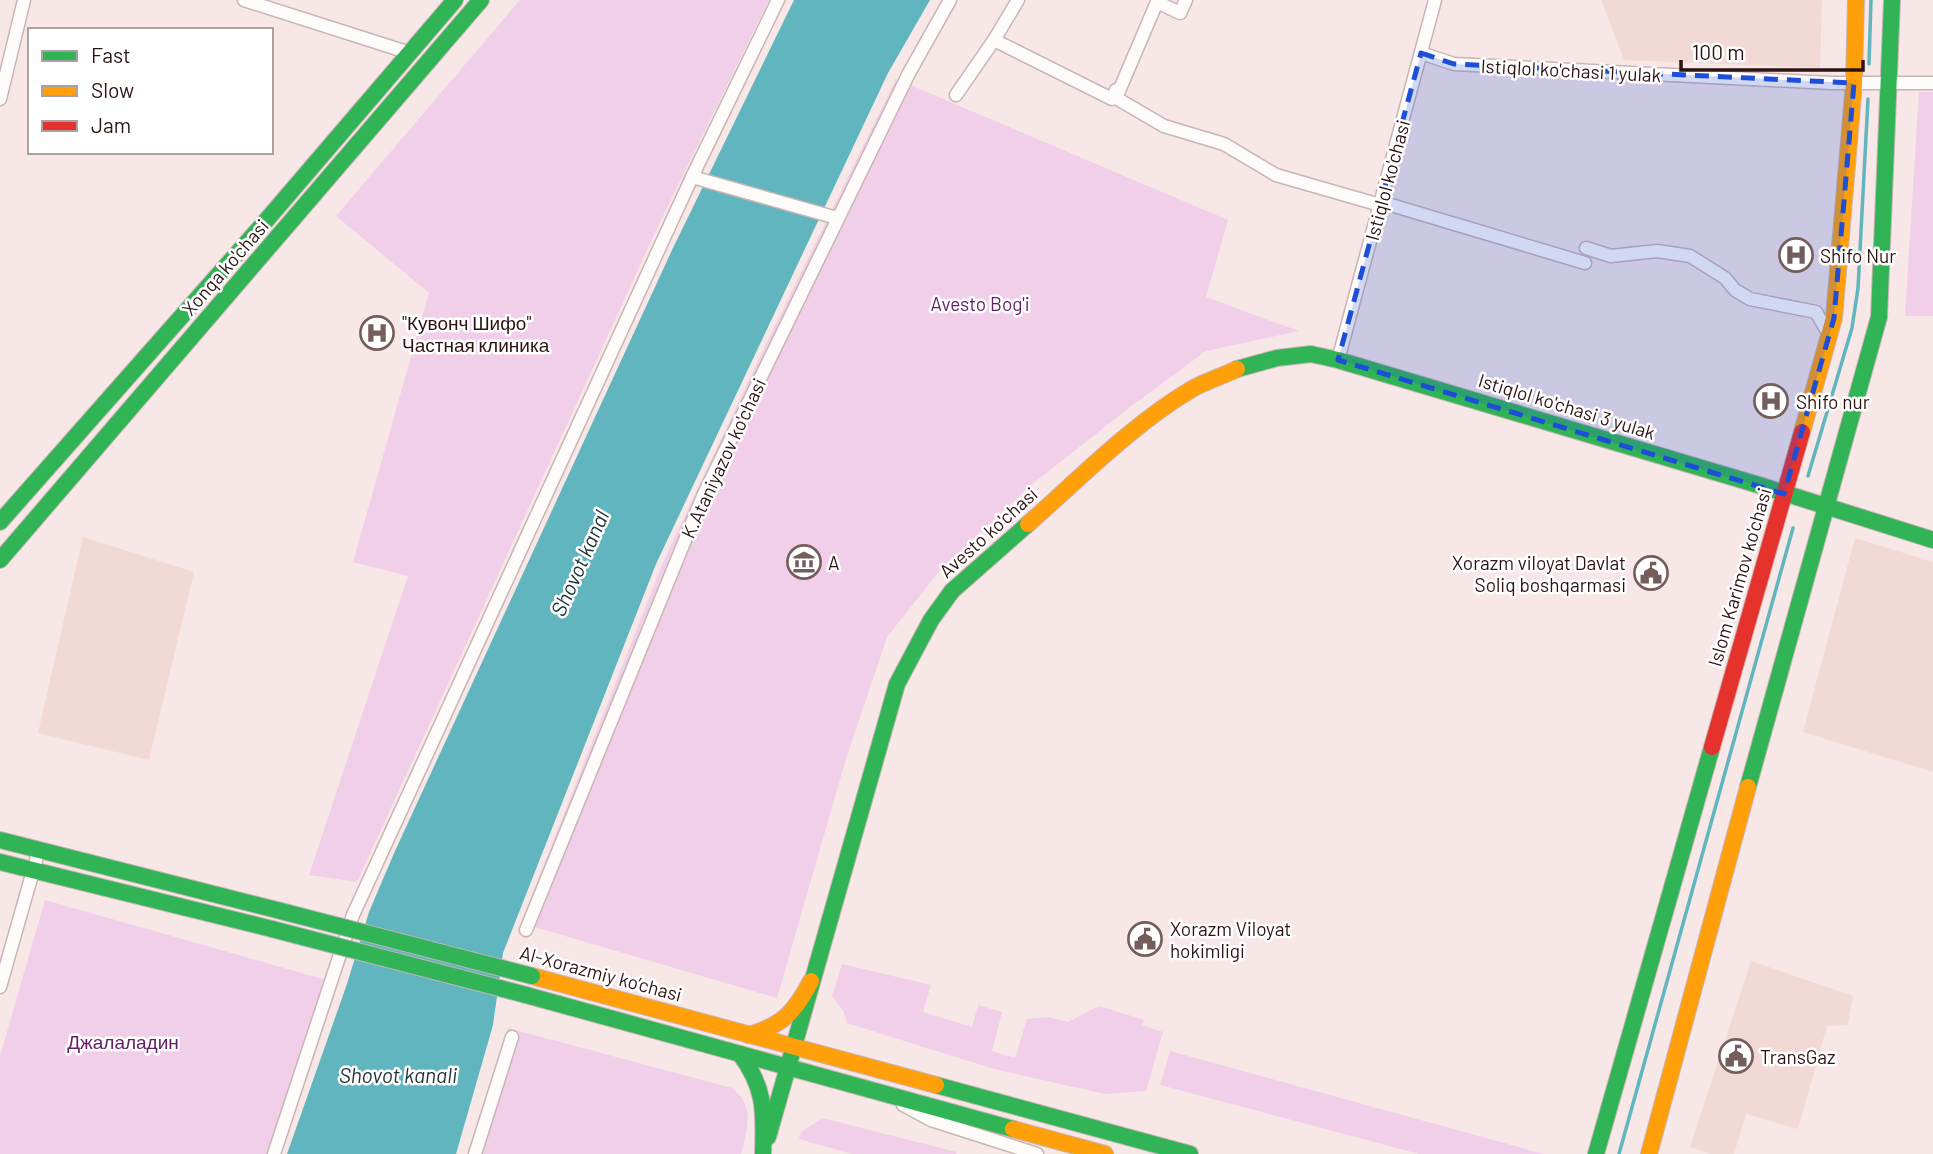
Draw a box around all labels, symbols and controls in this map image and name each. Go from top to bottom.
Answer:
legend [28,28,273,154]
scale bar [1681,28,1863,72]
text: 100 m [1692,39,1745,64]
text: Fast [91,42,131,67]
street label: Istiqlol ko'chasi 1 yulak [1480,54,1662,86]
text: Slow [91,77,134,102]
text: Jam [91,112,131,137]
street label: Istiqlol ko'chasi [1360,117,1414,243]
street label: Xonqa ko'chasi [177,214,273,320]
hospital icon: Shifo Nur [1777,236,1815,274]
place label: Shifo Nur [1820,244,1896,267]
park label: Avesto Bog'i [930,292,1030,315]
place label: "Кувонч Шифо" Частная клиника [402,311,550,356]
hospital icon: "Кувонч Шифо" Частная клиника [358,314,396,352]
street label: Istiqlol ko'chasi 3 yulak [1476,368,1658,444]
street label: K.Ataniyazov ko'chasi [676,374,770,542]
hospital icon: Shifo nur [1752,382,1790,420]
place label: Shifo nur [1796,390,1870,413]
street label: Avesto ko'chasi [934,482,1042,582]
street label: Islom Karimov ko'chasi [1703,485,1775,669]
water label: Shovot kanal [545,506,614,620]
museum icon: A [785,543,823,581]
place label: A [828,551,840,574]
place label: Xorazm viloyat Davlat Soliq boshqarmasi [1452,551,1626,596]
public building icon: Xorazm viloyat Davlat Soliq boshqarmasi [1632,554,1670,592]
place label: Xorazm Viloyat hokimligi [1170,917,1291,962]
public building icon: Xorazm Viloyat hokimligi [1126,920,1164,958]
street label: Al-Xorazmiy ko’chasi [517,940,685,1006]
park label: Джалаладин [67,1030,179,1053]
public building icon: TransGaz [1717,1037,1755,1075]
place label: TransGaz [1760,1045,1835,1068]
water label: Shovot kanali [339,1062,458,1087]

